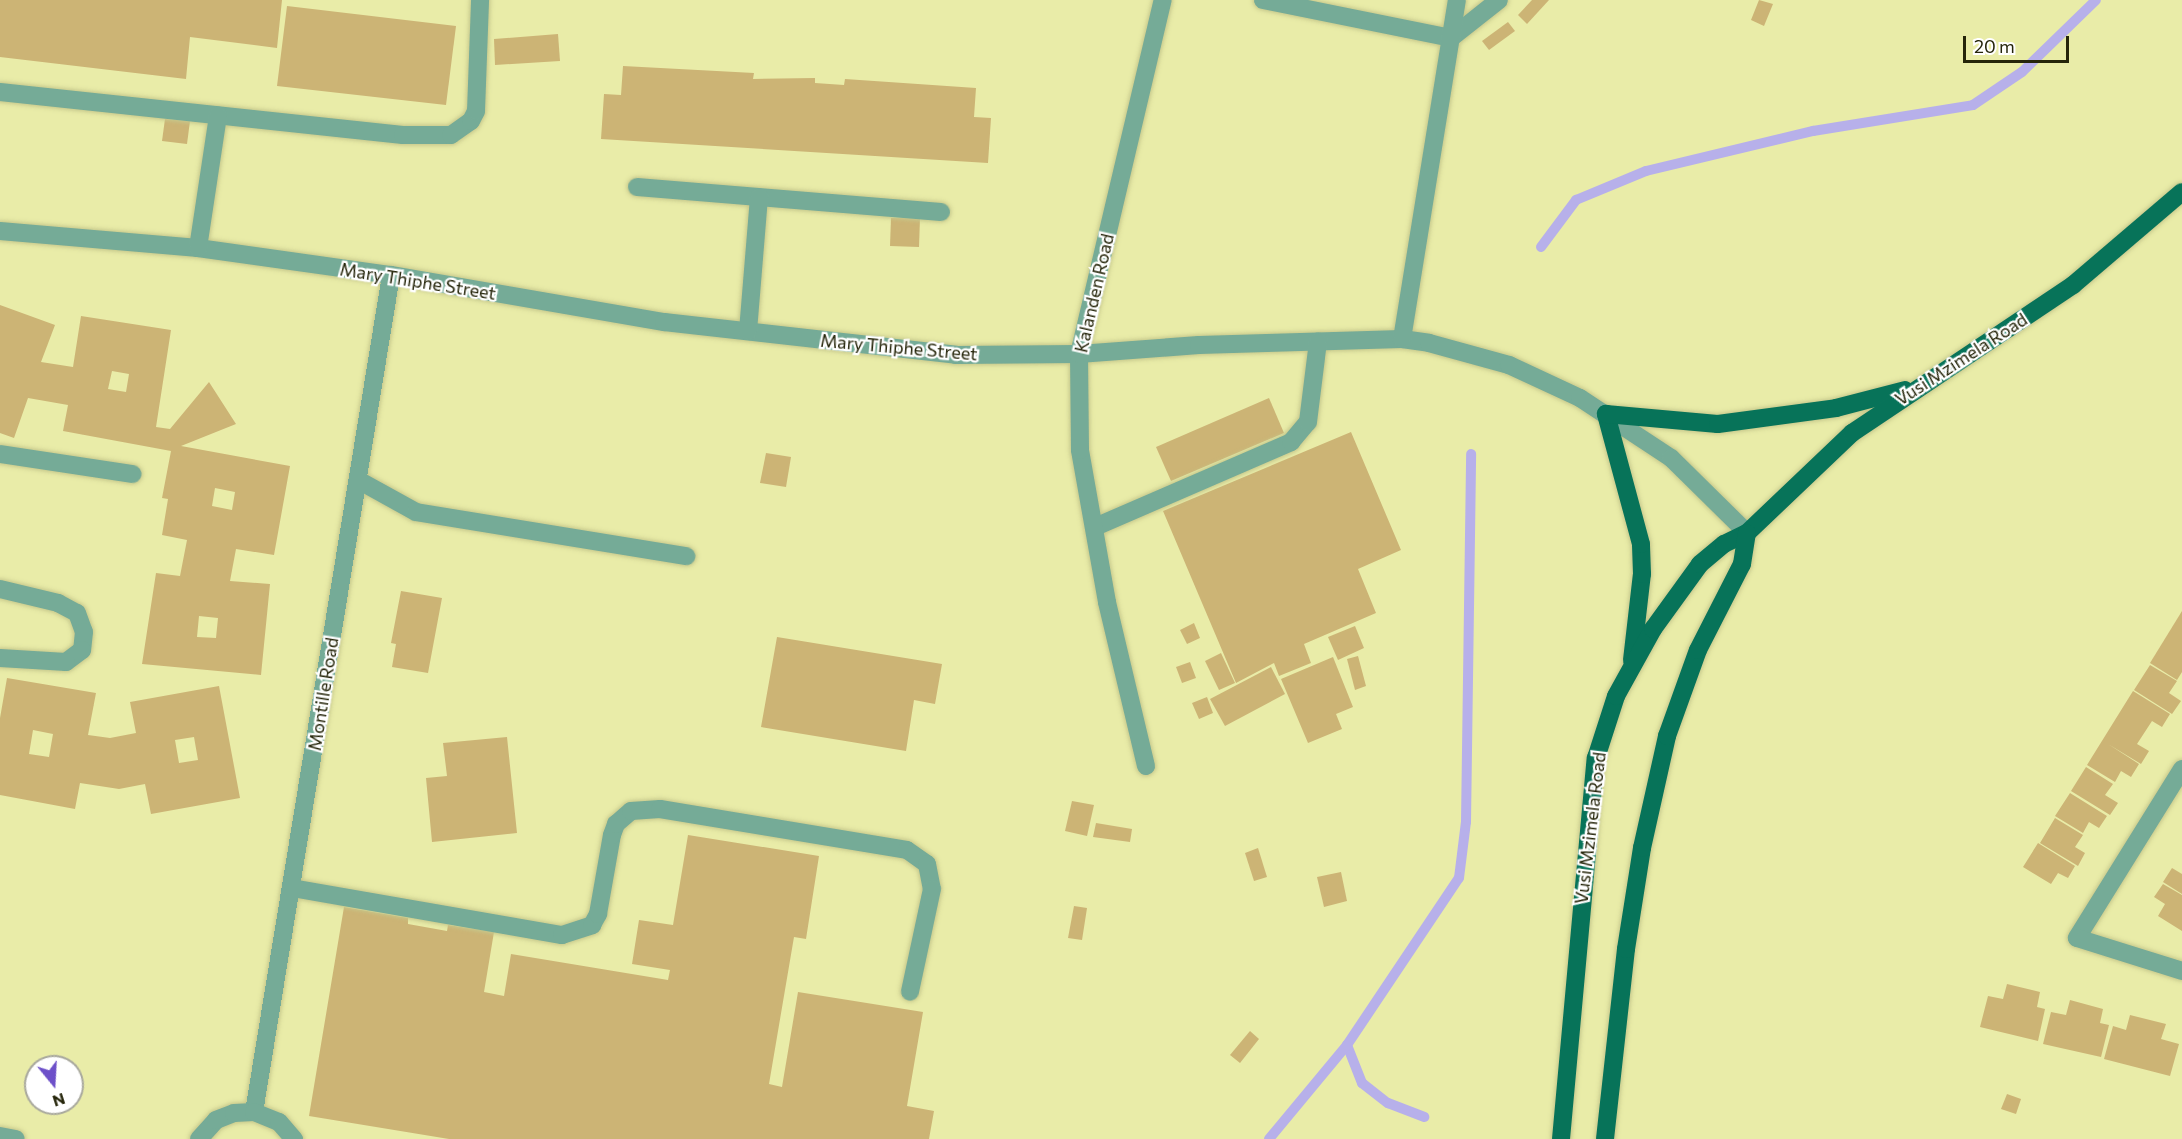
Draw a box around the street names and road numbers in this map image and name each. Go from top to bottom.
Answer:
street label: Kalanden Road [1070,231,1118,355]
street label: Mary Thiphe Street [338,258,498,304]
street label: Vusi Mzimela Road [1891,308,2031,410]
street label: Mary Thiphe Street [820,329,978,365]
street label: Montille Road [303,636,343,752]
street label: Vusi Mzimela Road [1570,751,1610,905]

